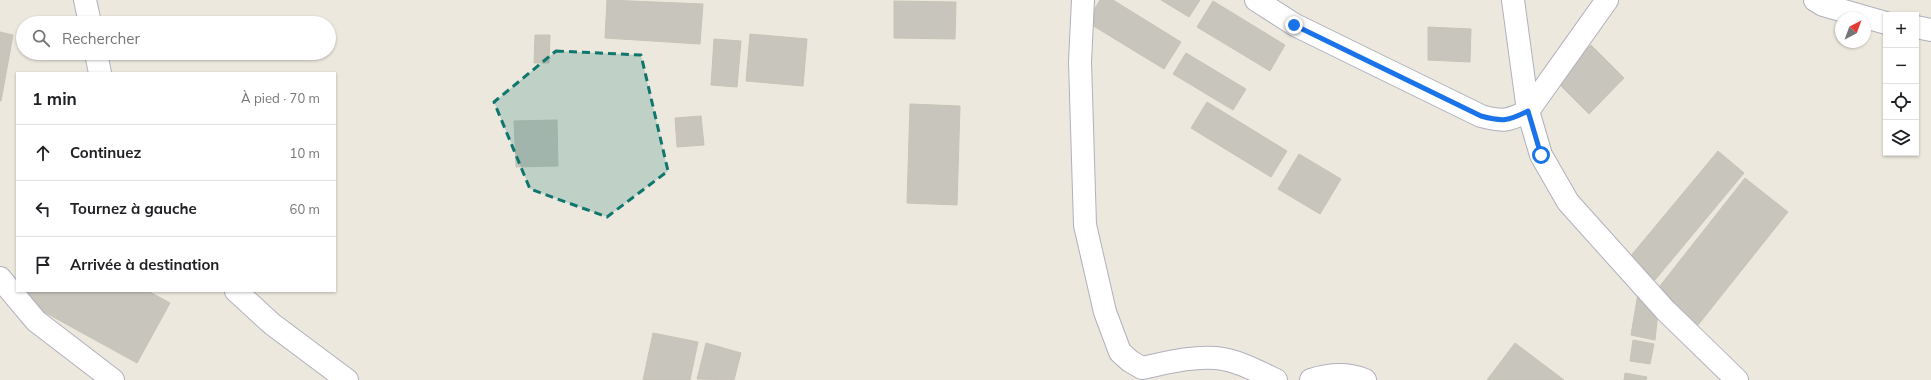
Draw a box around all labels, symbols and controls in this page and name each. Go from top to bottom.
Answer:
north arrow [1835,12,1871,48]
map controls [1883,12,1919,156]
button: + [1883,12,1919,48]
search box [16,16,336,60]
route end [1285,16,1303,34]
icon: search [30,27,52,49]
text: Rechercher [62,29,140,48]
button: − [1883,48,1919,84]
button: locate [1883,84,1919,120]
text: 1 min [32,88,77,109]
text: À pied · 70 m [241,90,320,106]
button: layers [1883,120,1919,156]
icon: ahead [32,142,54,164]
text: Continuez [70,143,141,162]
text: 10 m [290,145,320,161]
route start [1532,146,1550,164]
icon: left [32,198,54,220]
text: Tournez à gauche [70,199,197,218]
text: 60 m [290,201,320,217]
icon: arrive [32,254,54,276]
text: Arrivée à destination [70,255,219,274]

